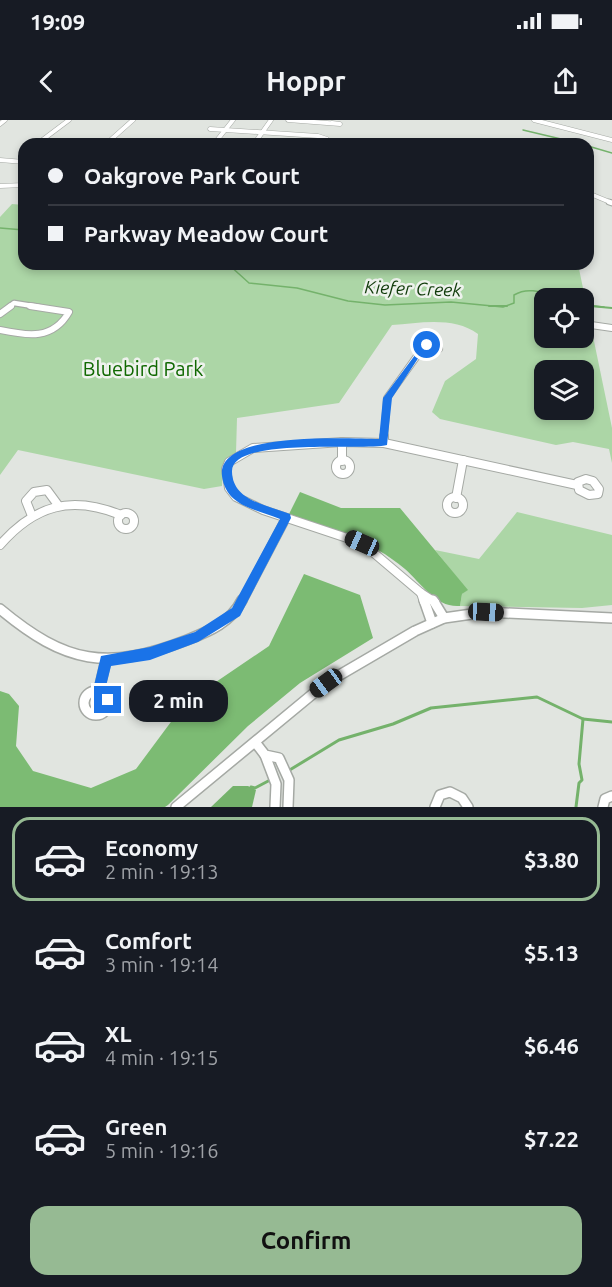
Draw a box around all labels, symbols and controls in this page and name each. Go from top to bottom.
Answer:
text: 19:09 [30,9,85,34]
icon: back [30,65,63,98]
icon: share [549,65,582,98]
text: Hoppr [266,66,346,96]
text: Oakgrove Park Court [84,163,300,188]
text: Parkway Meadow Court [84,221,328,246]
water label: Kiefer Creek [364,276,463,301]
map controls [534,288,594,420]
button: locate [534,288,594,348]
route start [413,331,440,358]
park label: Bluebird Park [83,357,203,380]
button: layers [534,360,594,420]
car [342,527,382,559]
car [468,602,504,622]
car [306,665,346,701]
callout: 2 min [129,679,228,721]
route end [94,686,121,713]
text: 2 min [153,689,204,712]
icon: car [33,832,87,886]
text: Economy [105,835,198,860]
text: $3.80 [524,847,579,872]
text: 2 min · 19:13 [105,860,219,883]
icon: car [33,925,87,979]
text: Comfort [105,928,192,953]
text: $5.13 [524,940,579,965]
text: 3 min · 19:14 [105,953,219,976]
icon: car [33,1018,87,1072]
text: XL [105,1021,132,1046]
text: $6.46 [524,1033,579,1058]
text: 4 min · 19:15 [105,1046,219,1069]
icon: car [33,1111,87,1165]
text: Green [105,1114,167,1139]
text: $7.22 [524,1126,579,1151]
text: 5 min · 19:16 [105,1139,219,1162]
button: Confirm [30,1206,582,1275]

